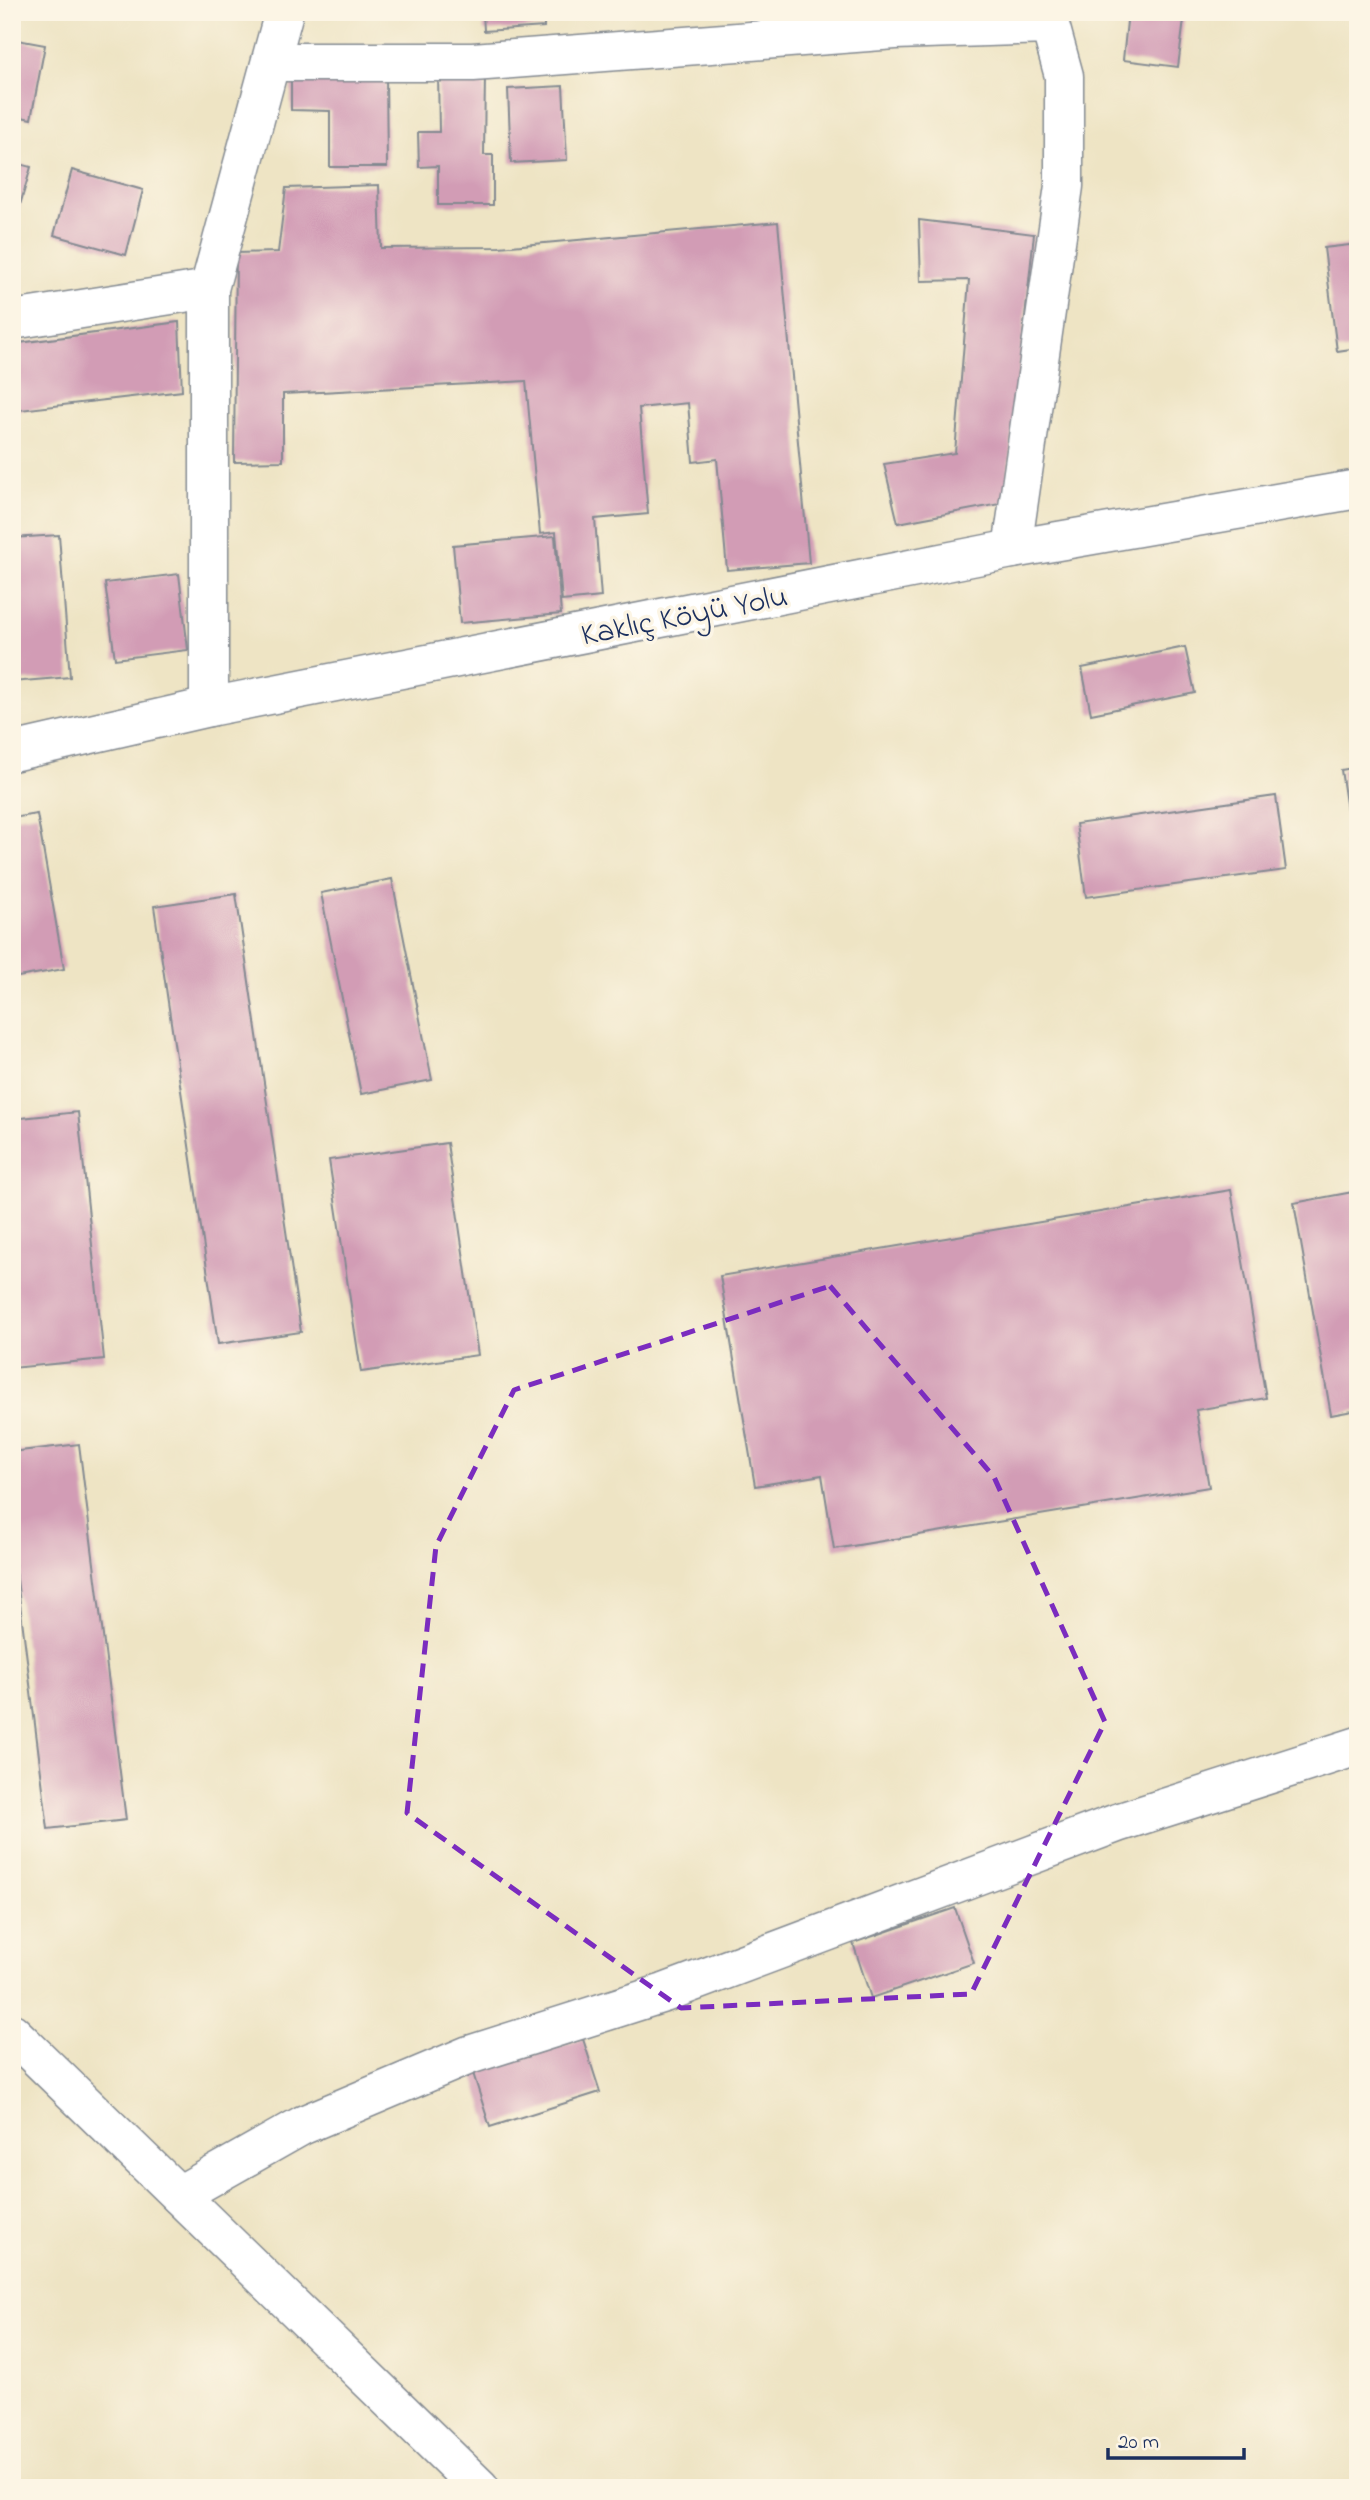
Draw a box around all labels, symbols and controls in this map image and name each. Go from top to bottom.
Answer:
street label: Kaklıç Köyü Yolu [577,574,792,660]
scale bar [1108,2416,1244,2460]
text: 20 m [1118,2428,1159,2458]

